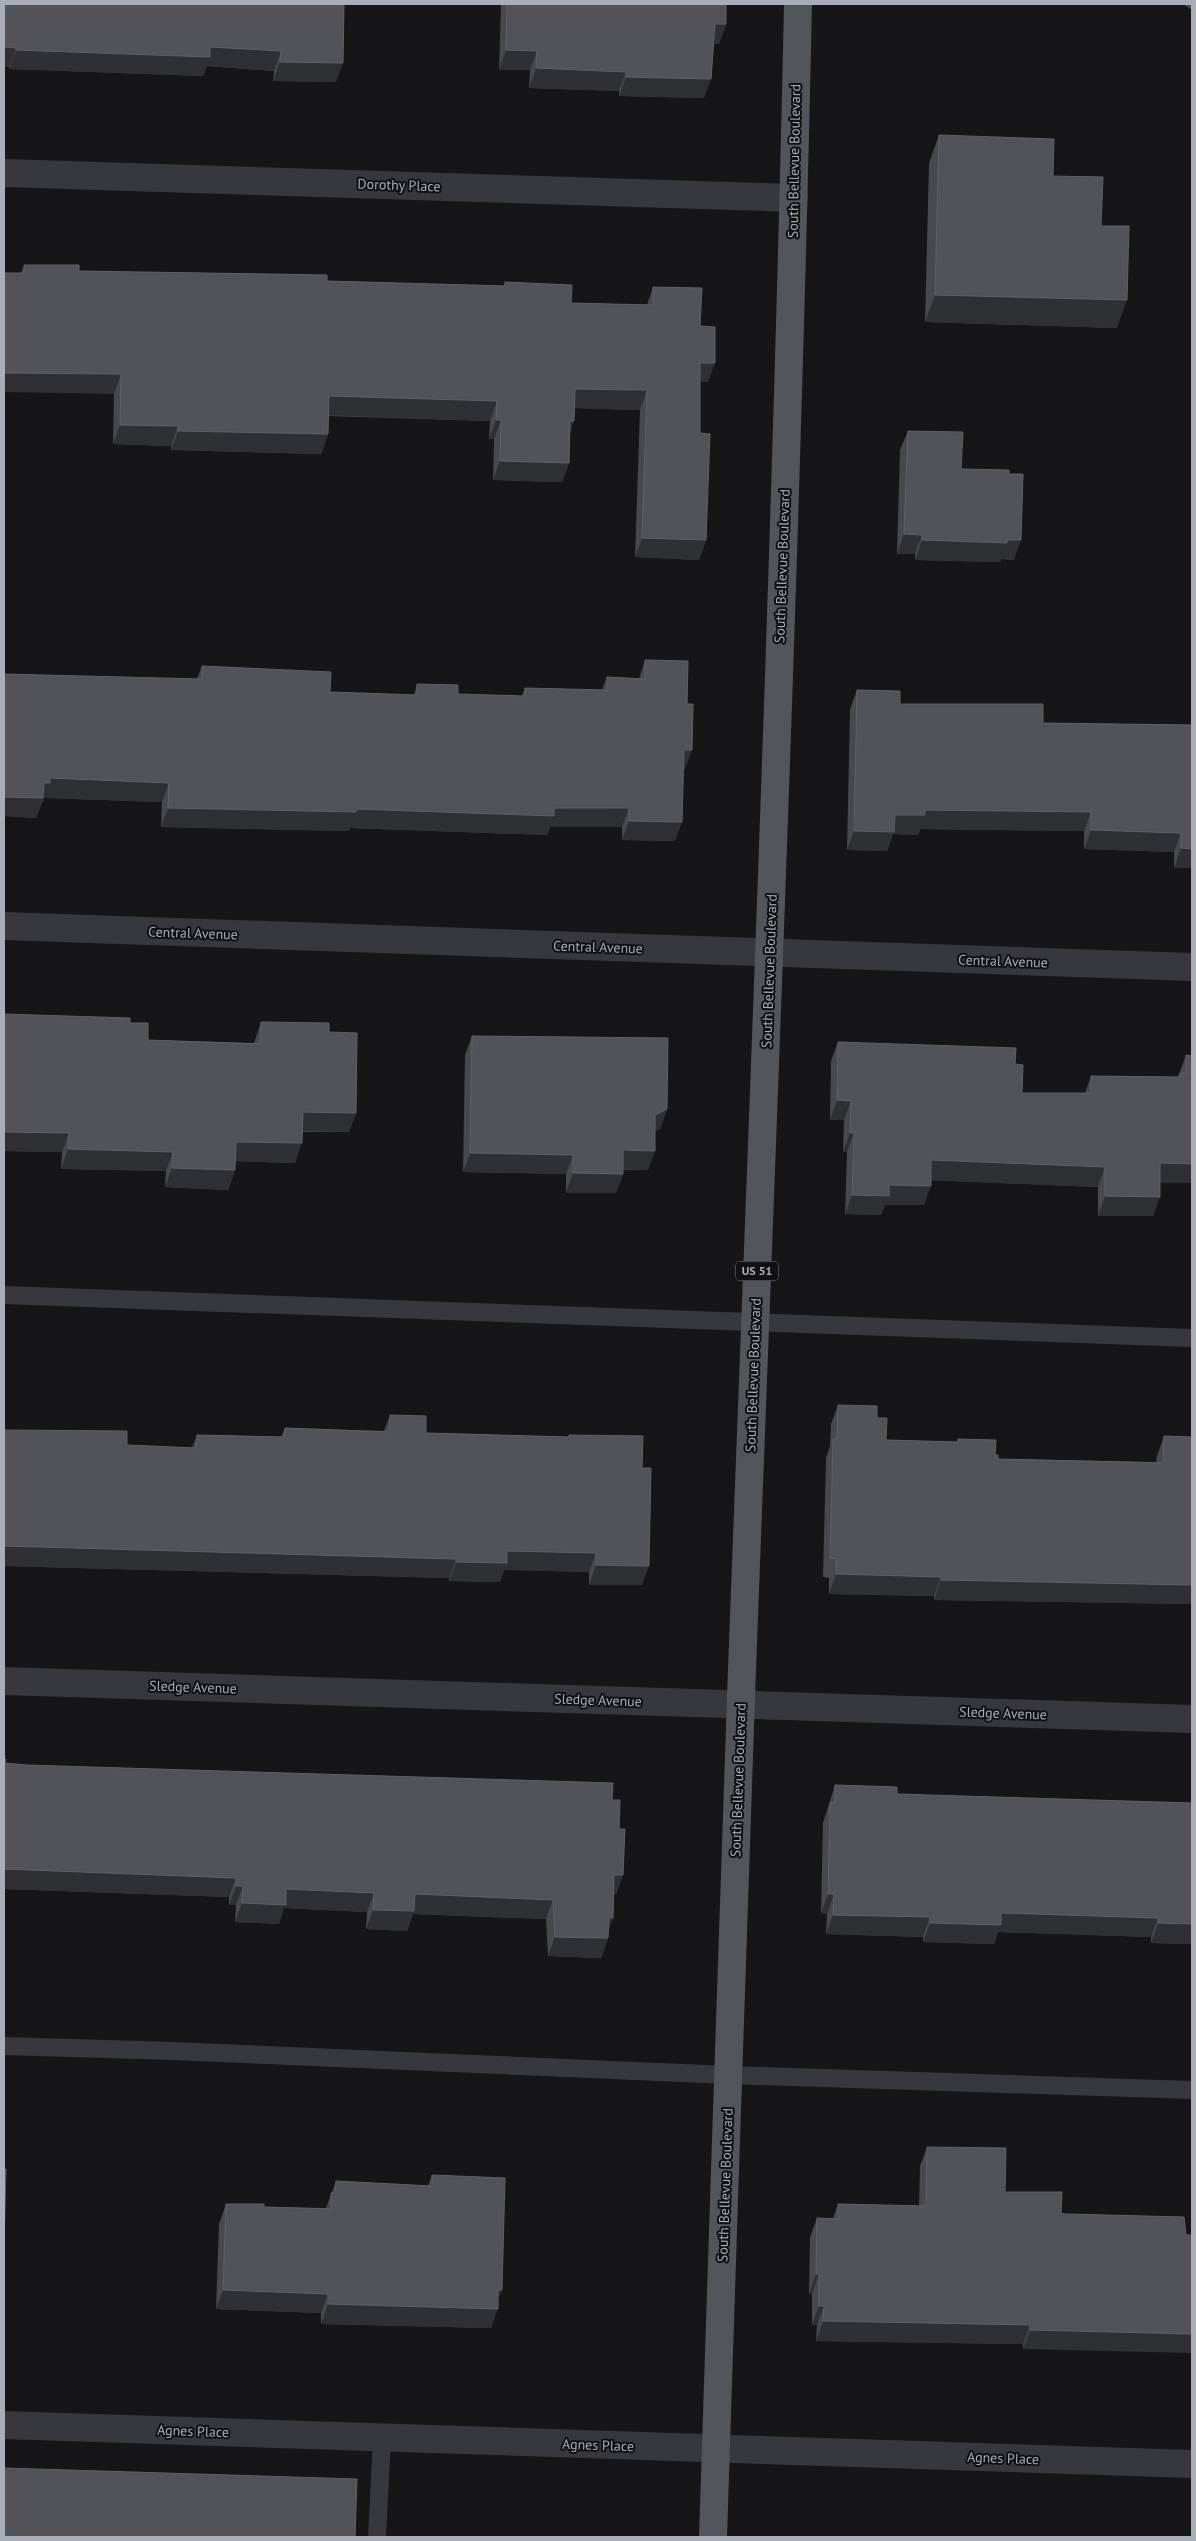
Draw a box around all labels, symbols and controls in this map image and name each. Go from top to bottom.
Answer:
street label: South Bellevue Boulevard [784,84,804,238]
street label: Dorothy Place [357,175,441,195]
street label: South Bellevue Boulevard [770,489,794,643]
street label: South Bellevue Boulevard [757,894,781,1048]
street label: Central Avenue [148,922,238,944]
street label: Central Avenue [553,936,643,958]
street label: Central Avenue [958,950,1048,972]
road number: US 51 [736,1262,778,1280]
street label: South Bellevue Boulevard [741,1298,765,1452]
street label: Sledge Avenue [149,1676,237,1698]
street label: Sledge Avenue [554,1689,642,1711]
street label: Sledge Avenue [959,1702,1047,1724]
street label: South Bellevue Boulevard [726,1703,750,1857]
street label: South Bellevue Boulevard [713,2108,737,2262]
street label: Agnes Place [157,2421,229,2441]
street label: Agnes Place [562,2435,634,2455]
street label: Agnes Place [967,2448,1039,2468]

